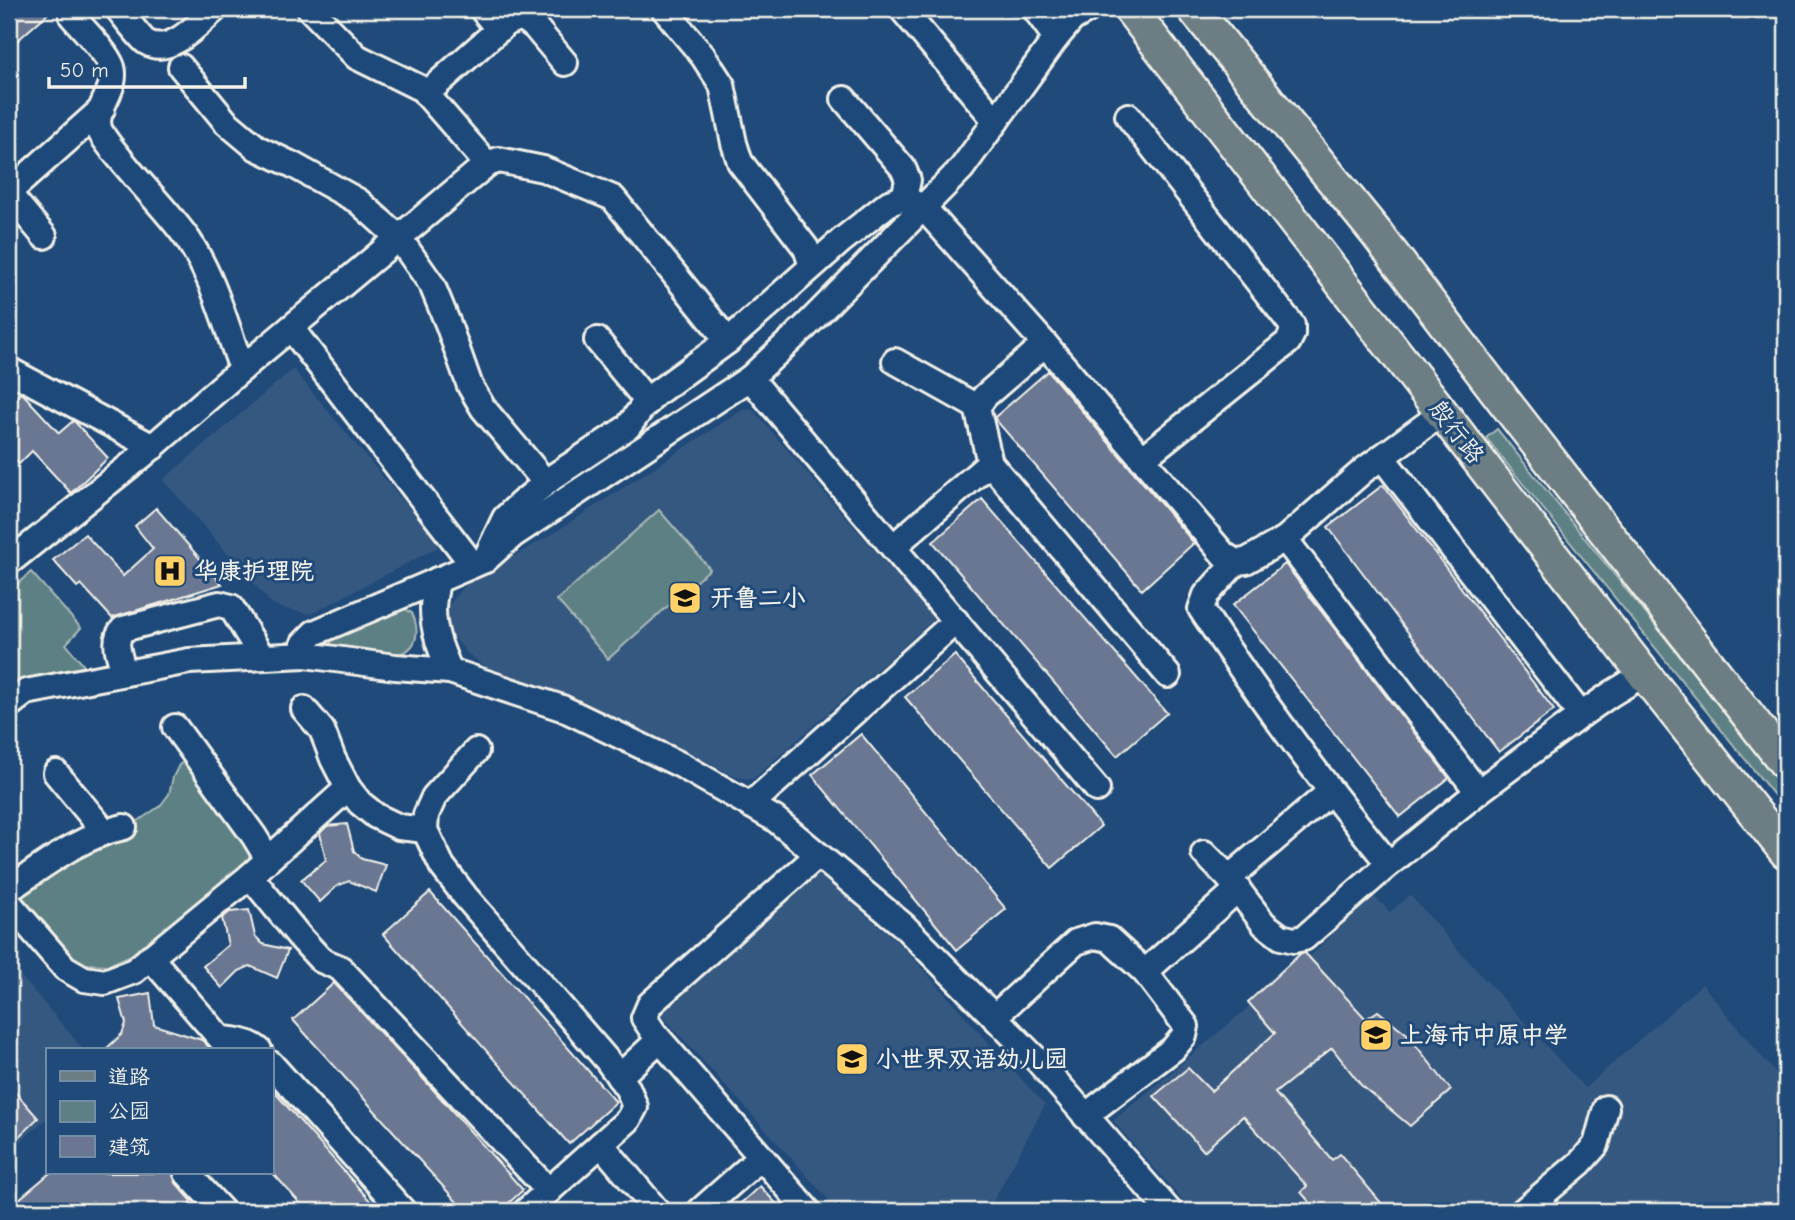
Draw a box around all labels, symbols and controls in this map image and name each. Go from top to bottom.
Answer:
scale bar [49,46,245,90]
text: 50 m [60,58,109,82]
street label: 殷行路 [1424,395,1490,469]
hospital icon: 华康护理院 [151,552,189,590]
place label: 华康护理院 [194,557,314,585]
school or university icon: 开鲁二小 [666,579,704,617]
place label: 开鲁二小 [710,584,806,612]
school or university icon: 上海市中原中学 [1357,1016,1395,1054]
place label: 上海市中原中学 [1400,1021,1568,1049]
school or university icon: 小世界双语幼儿园 [833,1040,871,1078]
place label: 小世界双语幼儿园 [876,1045,1068,1073]
legend [46,1048,273,1174]
text: 道路 [108,1065,150,1089]
text: 公园 [108,1099,150,1123]
text: 建筑 [108,1135,150,1159]

